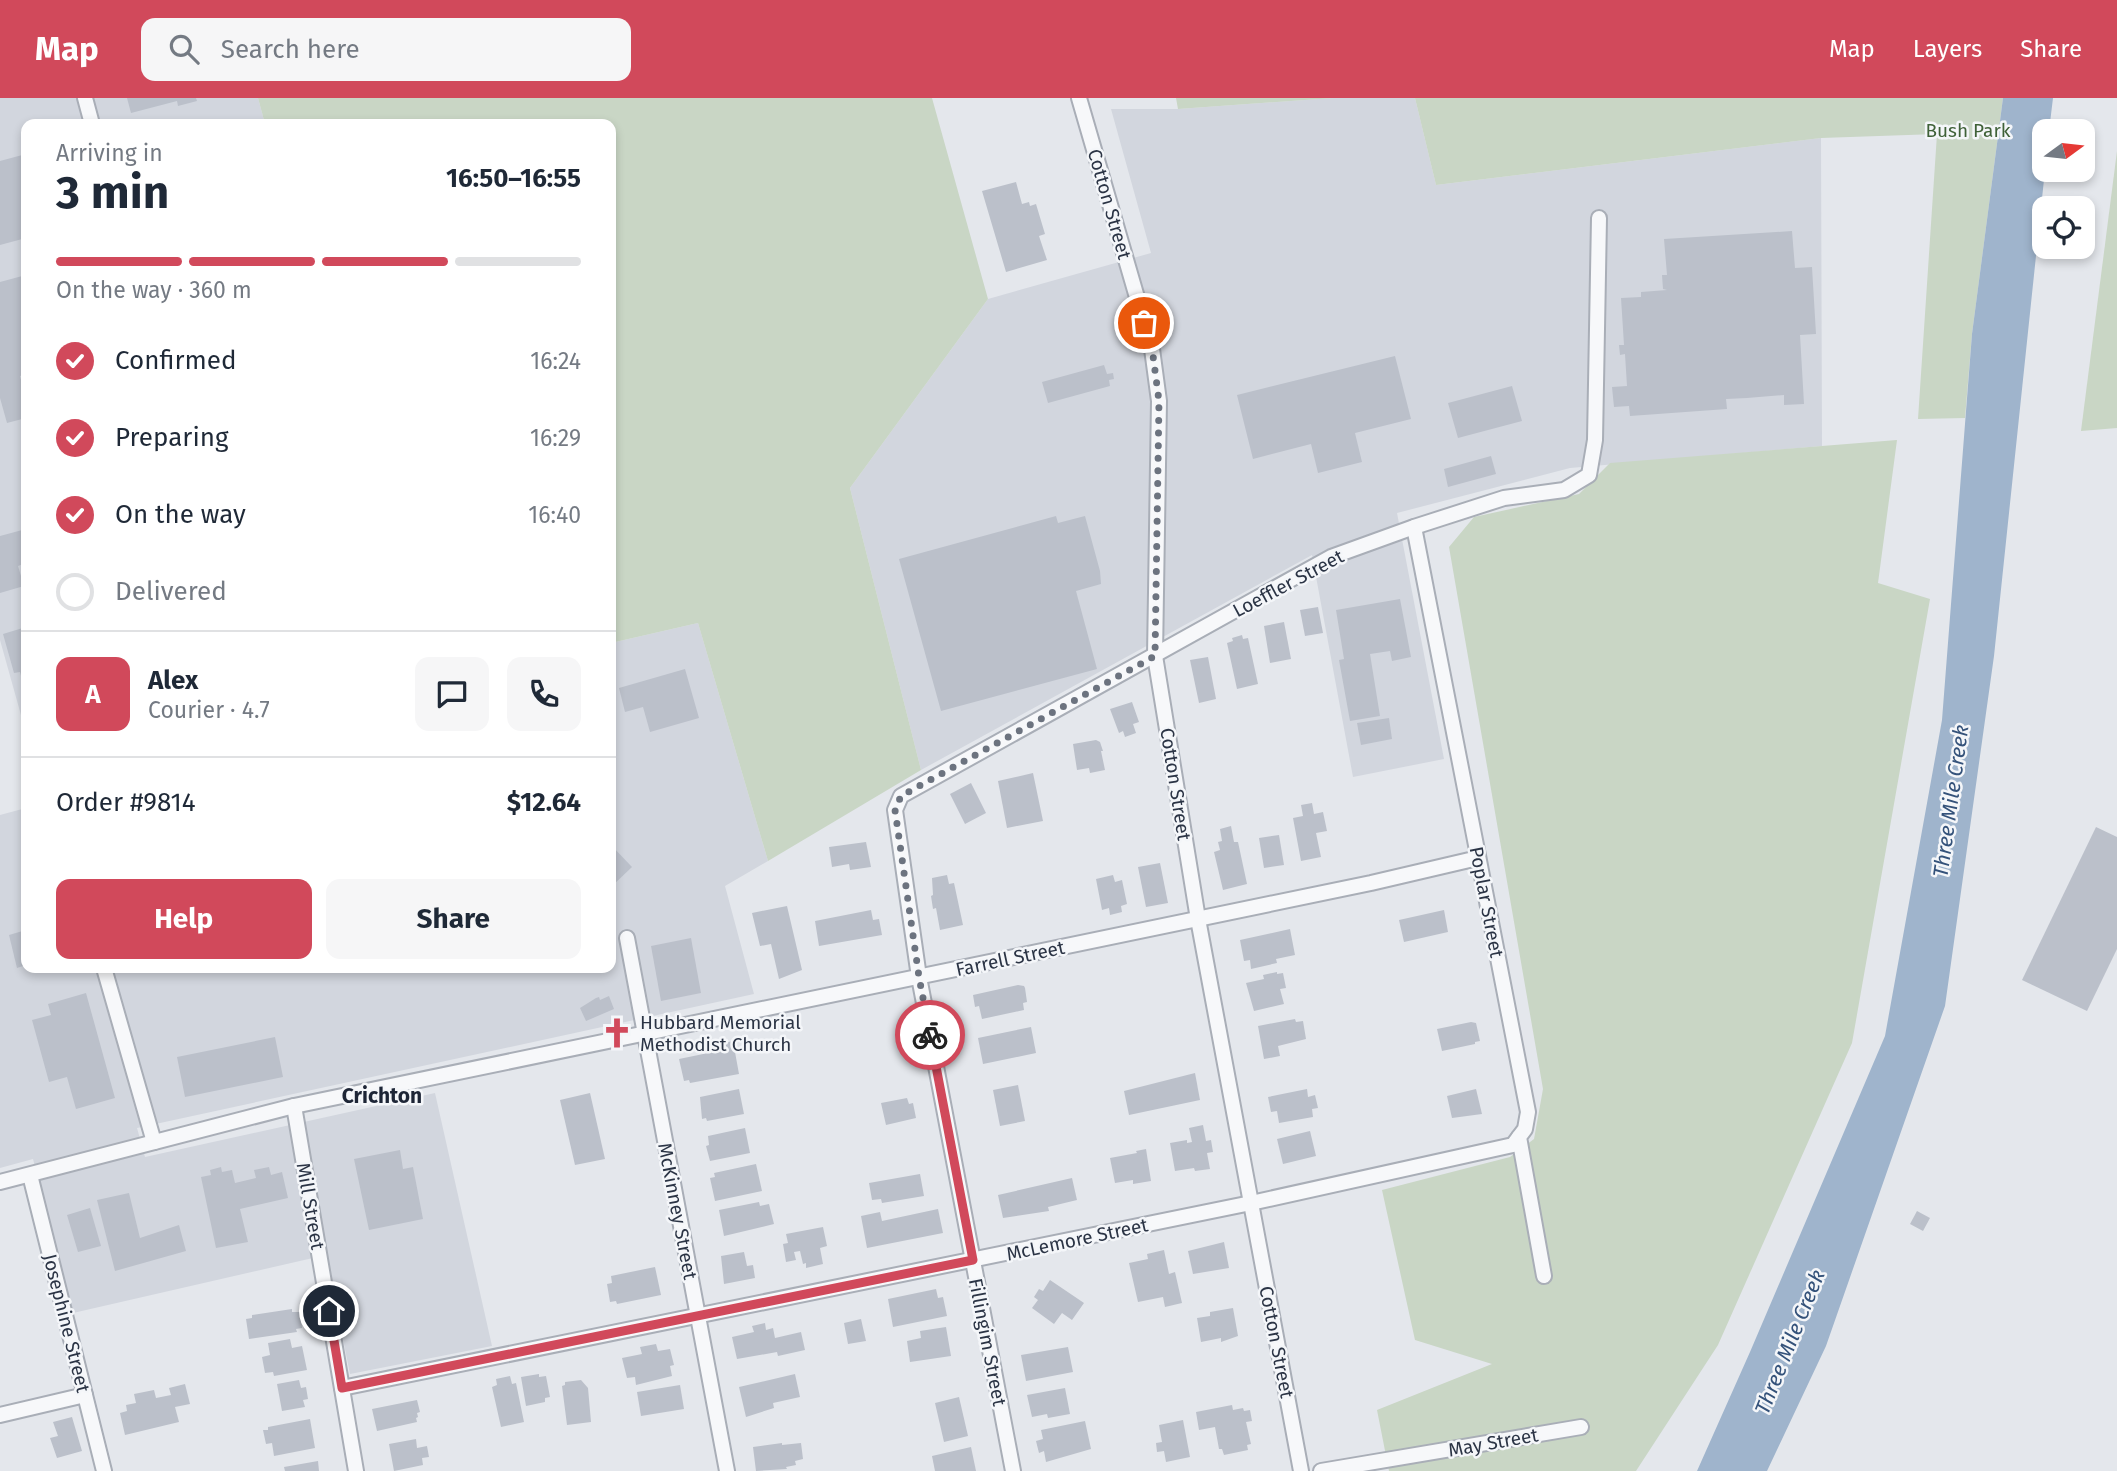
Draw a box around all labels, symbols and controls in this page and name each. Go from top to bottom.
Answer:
search box [141,18,631,81]
text: Map [35,29,99,69]
icon: search [165,30,203,68]
text: Search here [221,34,360,65]
text: Map [1829,35,1875,63]
text: Layers [1913,35,1982,63]
text: Share [2020,35,2082,63]
park label: Bush Park [1925,119,2011,142]
north arrow [2032,119,2095,182]
map controls [2032,119,2095,259]
text: Arriving in [56,139,163,167]
street label: Cotton Street [1083,146,1136,262]
text: 16:50–16:55 [446,163,581,194]
text: 3 min [56,165,169,220]
button: locate [2032,196,2095,259]
text: On the way · 360 m [56,276,252,304]
pin [1114,293,1174,353]
icon: bag [1125,304,1163,342]
icon: check [56,342,94,380]
text: Confirmed [115,345,236,376]
text: 16:24 [530,347,581,375]
icon: check [56,419,94,457]
text: Preparing [115,422,228,453]
text: 16:29 [530,424,581,452]
icon: check [56,496,94,534]
text: On the way [115,499,246,530]
text: 16:40 [528,501,581,529]
street label: Loeffler Street [1229,545,1348,622]
text: Delivered [115,576,227,607]
button: chat [415,657,489,731]
button: phone [507,657,581,731]
text: Alex [148,665,198,696]
text: A [85,679,101,710]
text: Courier · 4.7 [148,696,270,724]
water label: Three Mile Creek [1927,723,1975,879]
street label: Cotton Street [1155,726,1196,842]
text: Order #9814 [56,787,196,818]
text: $12.64 [507,787,581,818]
street label: Poplar Street [1464,845,1509,960]
button: Help [56,879,312,959]
button: Share [326,879,581,959]
street label: Farrell Street [954,936,1067,981]
courier [895,1000,965,1070]
place label: Hubbard Memorial Methodist Church [640,1011,801,1056]
church icon: Hubbard Memorial Methodist Church [600,1016,634,1050]
icon: bike [911,1016,949,1054]
district label: Crichton [342,1083,422,1109]
street label: McKinney Street [653,1141,702,1282]
street label: Mill Street [292,1161,329,1251]
street label: McLemore Street [1004,1213,1150,1266]
street label: Josephine Street [38,1251,95,1395]
water label: Three Mile Creek [1749,1266,1831,1418]
street label: Fillingim Street [964,1276,1011,1408]
pin [299,1281,359,1341]
street label: Cotton Street [1254,1284,1299,1400]
icon: home [310,1292,348,1330]
street label: May Street [1446,1423,1540,1462]

